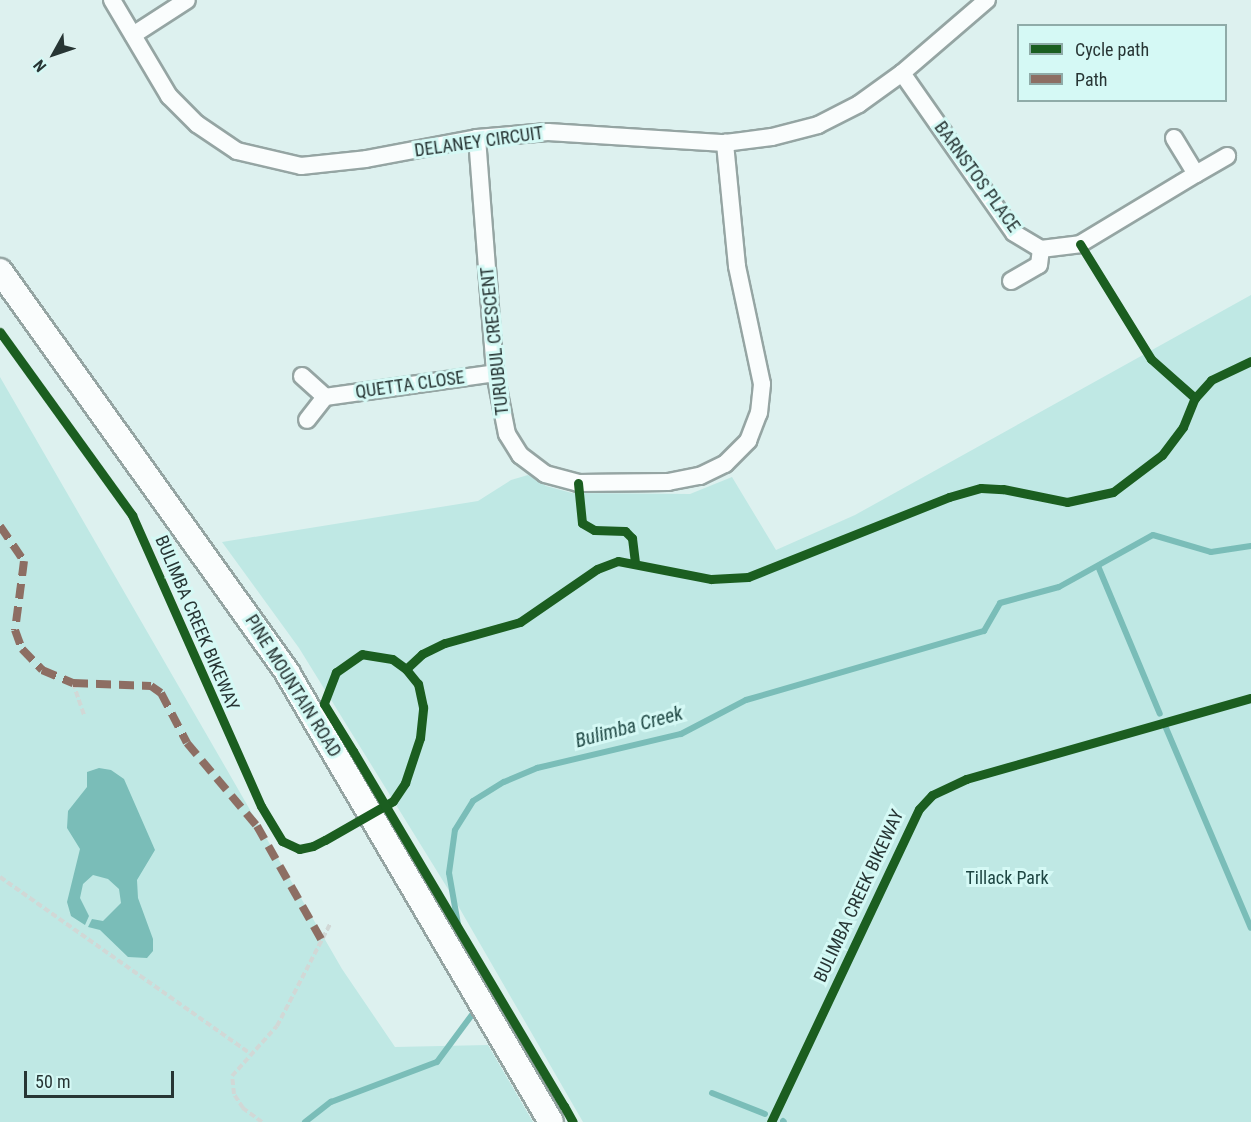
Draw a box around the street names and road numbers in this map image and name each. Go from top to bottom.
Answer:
street label: BARNSTOS PLACE [930,117,1024,237]
street label: DELANEY CIRCUIT [413,122,545,162]
street label: TURUBUL CRESCENT [476,266,514,416]
street label: QUETTA CLOSE [354,367,466,403]
street label: BULIMBA CREEK BIKEWAY [150,532,244,714]
street label: PINE MOUNTAIN ROAD [240,611,346,761]
street label: BULIMBA CREEK BIKEWAY [809,806,909,986]

